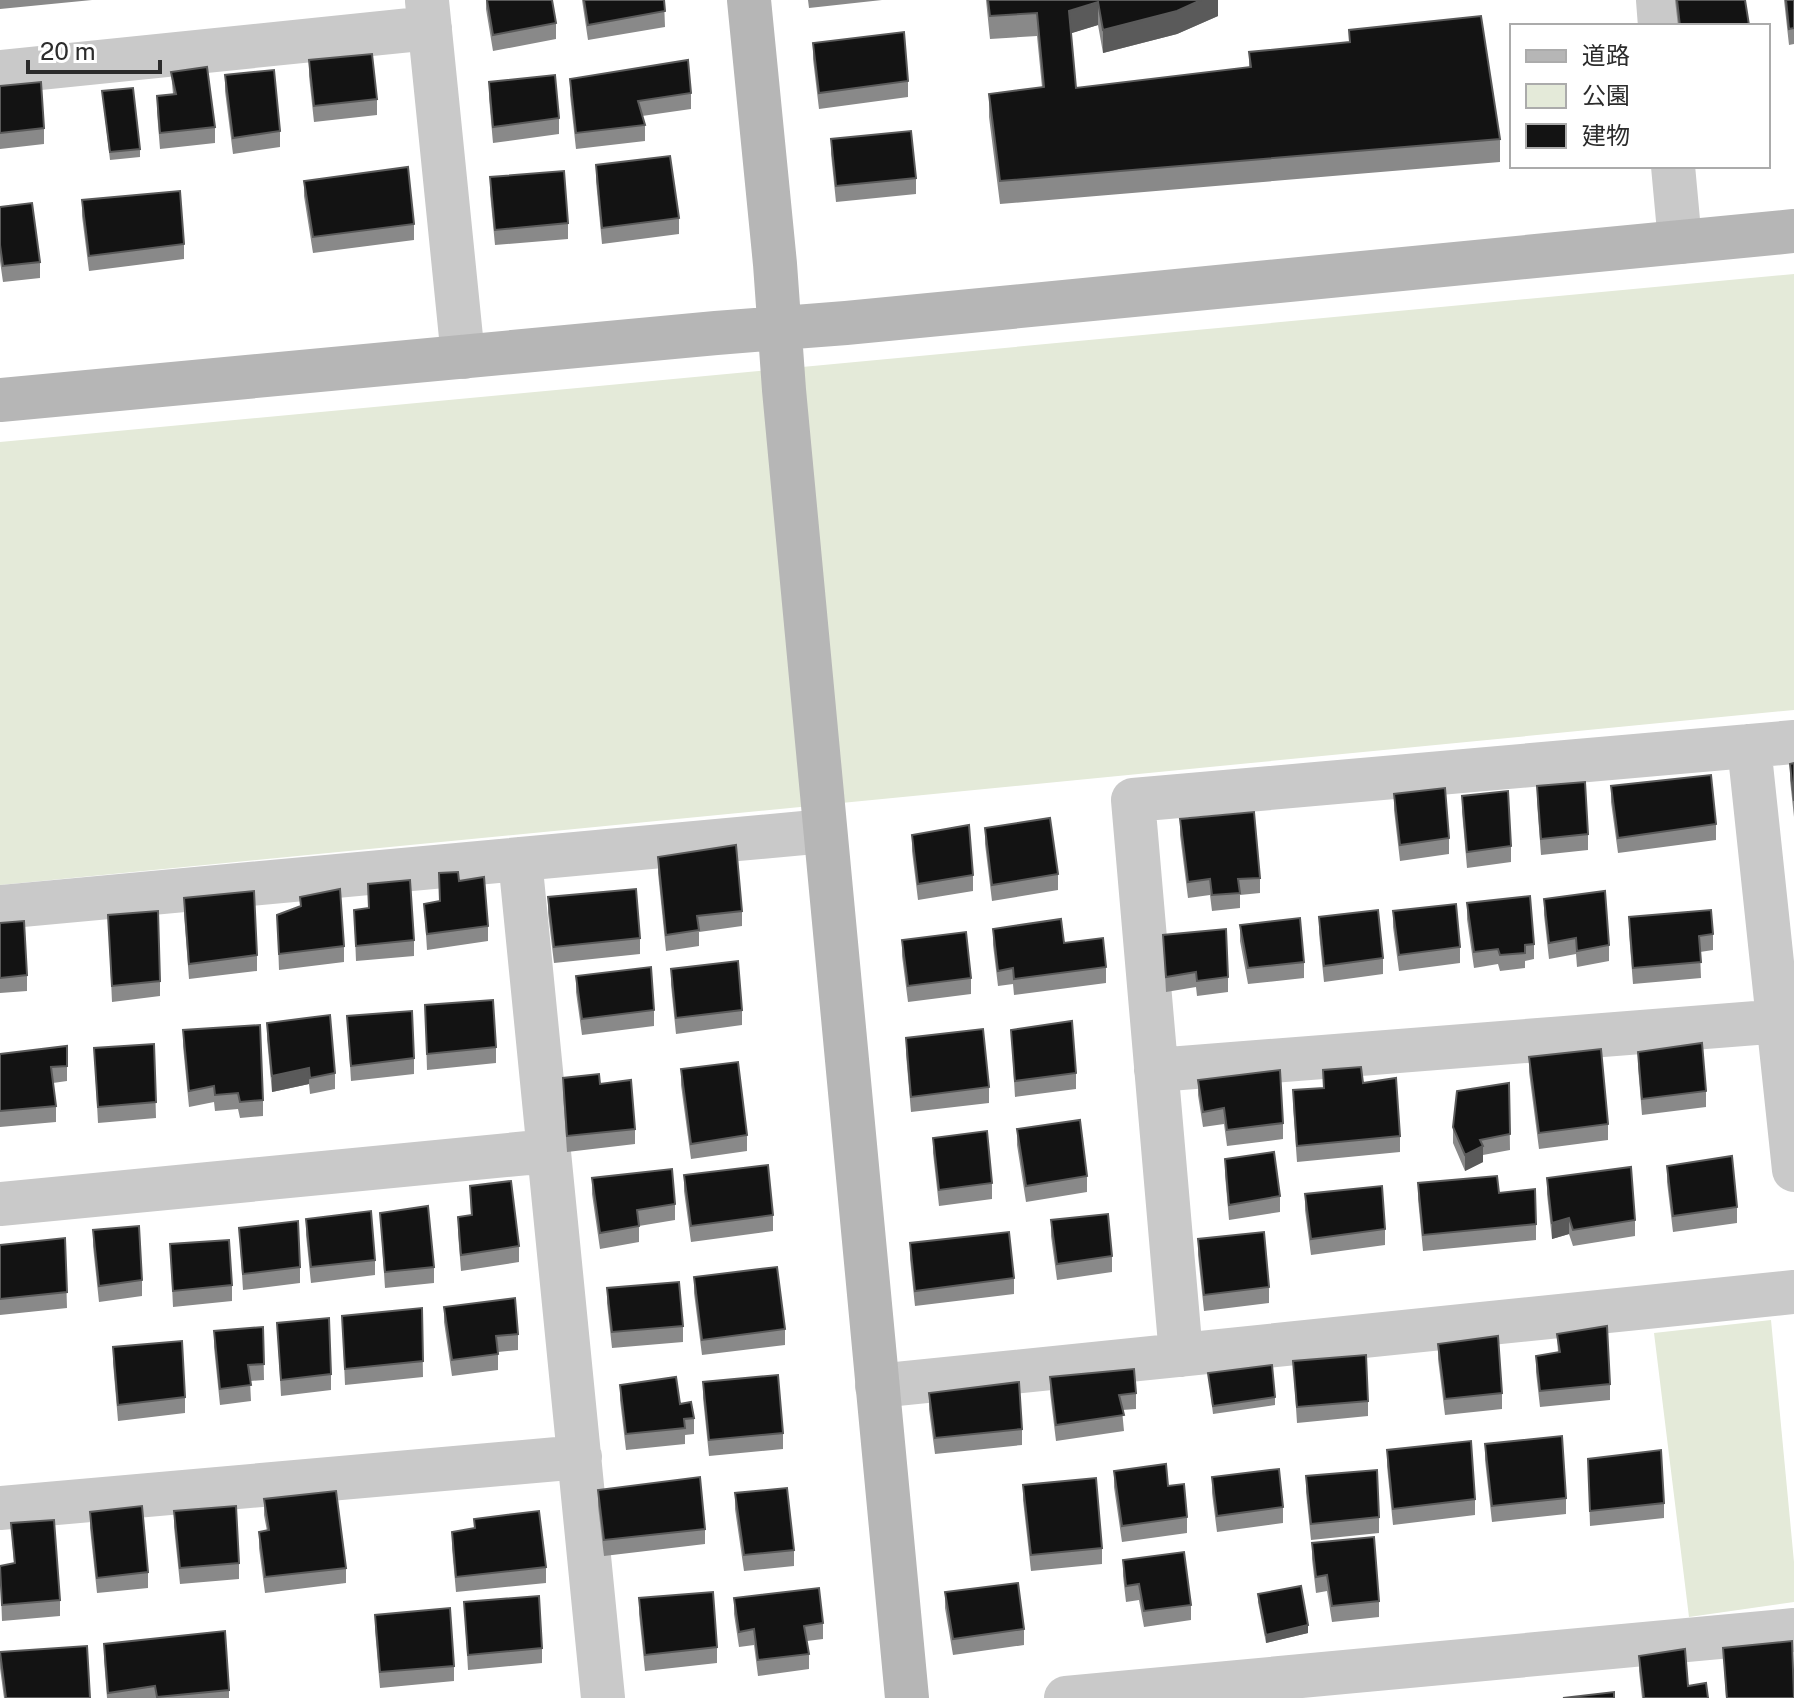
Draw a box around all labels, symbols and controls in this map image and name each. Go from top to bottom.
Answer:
scale bar [28,24,160,74]
legend [1510,24,1770,168]
text: 20 m [40,37,96,65]
text: 道路 [1582,41,1630,69]
text: 公園 [1582,81,1630,109]
text: 建物 [1582,121,1630,149]

